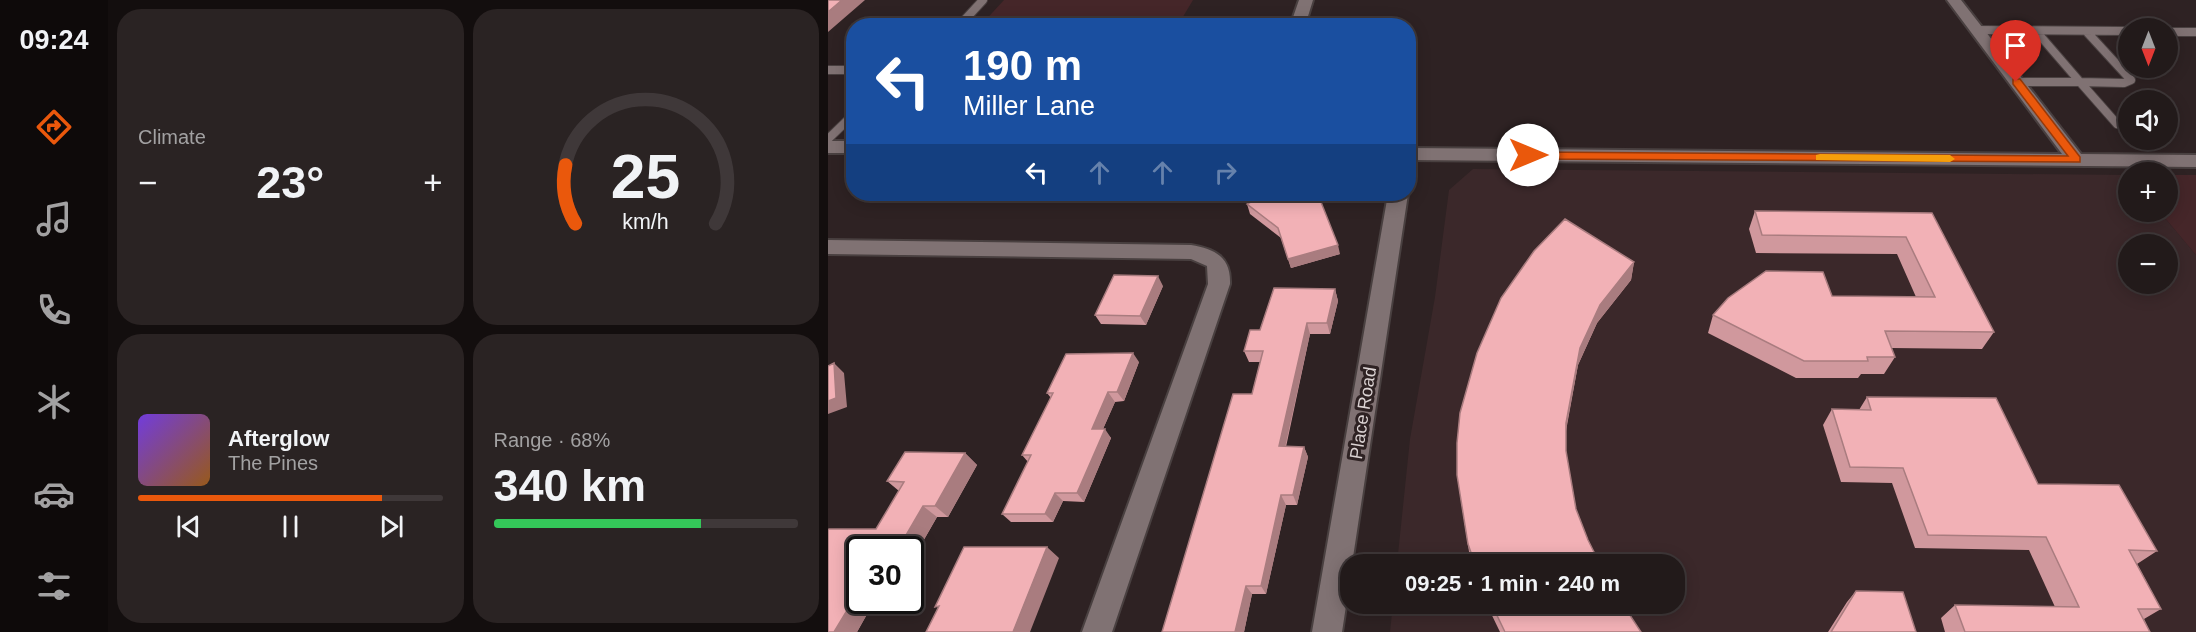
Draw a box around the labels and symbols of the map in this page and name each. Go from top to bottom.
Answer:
north arrow [2118,18,2178,78]
pin [1990,20,2041,82]
position arrow [1496,123,1560,187]
street label: Place Road [1346,365,1380,461]
speed limit sign: 30 [846,536,924,614]

